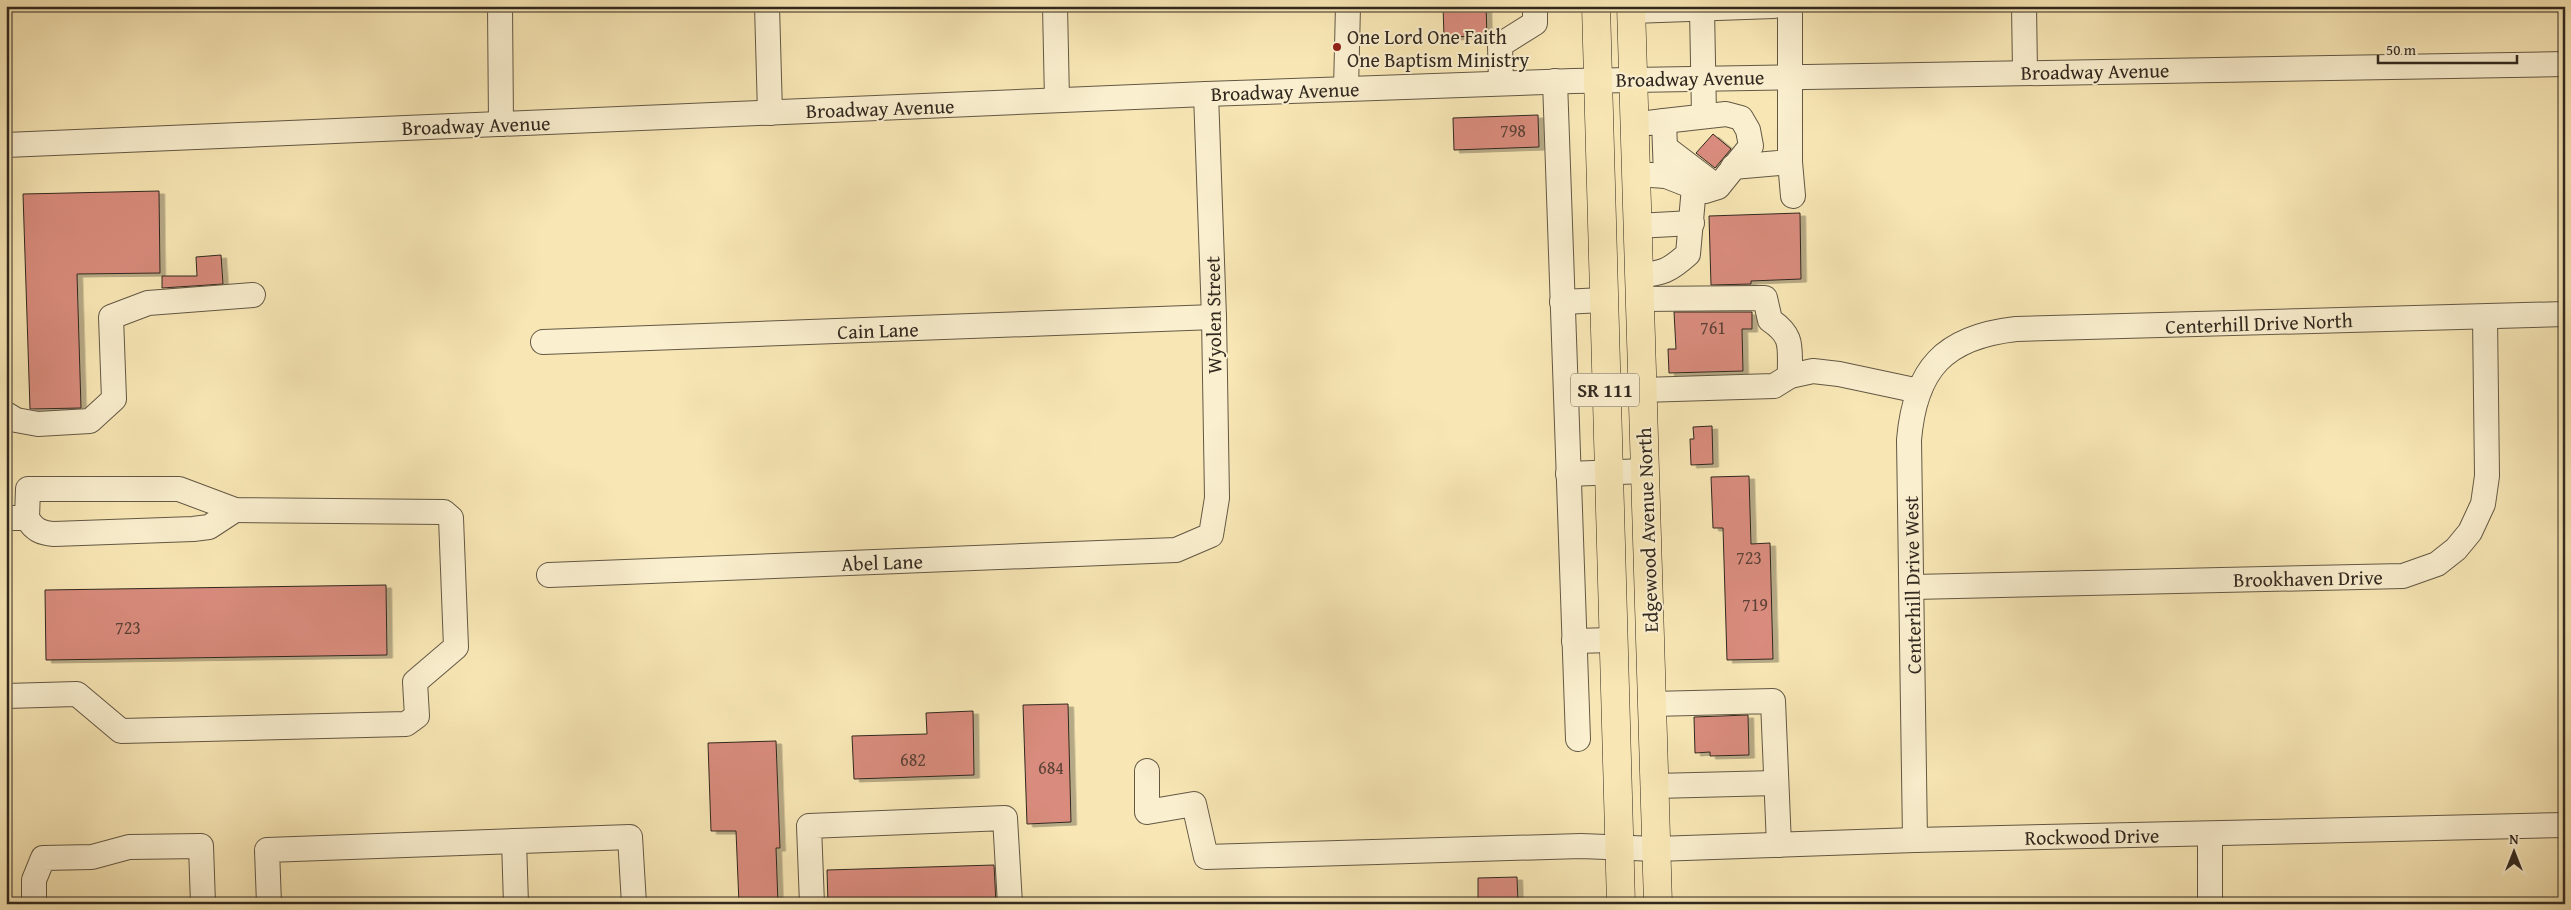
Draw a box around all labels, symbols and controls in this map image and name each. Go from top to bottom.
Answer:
place label: One Lord One Faith One Baptism Ministry [1347,22,1529,74]
scale bar [2378,32,2517,64]
text: 50 m [2386,39,2417,60]
marker: One Lord One Faith One Baptism Ministry [1331,41,1343,53]
street label: Broadway Avenue [2020,55,2170,87]
street label: Broadway Avenue [1615,62,1765,94]
street label: Broadway Avenue [1210,74,1360,108]
street label: Broadway Avenue [805,91,955,125]
street label: Broadway Avenue [401,108,551,142]
house number: 798 [1500,117,1526,144]
street label: Wyolen Street [1197,256,1229,374]
street label: Centerhill Drive North [2165,305,2353,341]
street label: Cain Lane [837,314,919,346]
house number: 761 [1700,314,1726,341]
road number: SR 111 [1571,374,1639,406]
street label: Edgewood Avenue North [1629,427,1665,633]
street label: Centerhill Drive West [1896,495,1928,675]
house number: 723 [1736,544,1762,571]
street label: Abel Lane [841,546,923,578]
street label: Brookhaven Drive [2233,562,2383,594]
house number: 719 [1742,591,1768,618]
house number: 723 [115,614,141,641]
house number: 682 [900,746,926,773]
house number: 684 [1038,754,1064,781]
street label: Rockwood Drive [2024,820,2160,852]
north arrow [2488,828,2538,878]
text: N [2509,829,2519,849]

